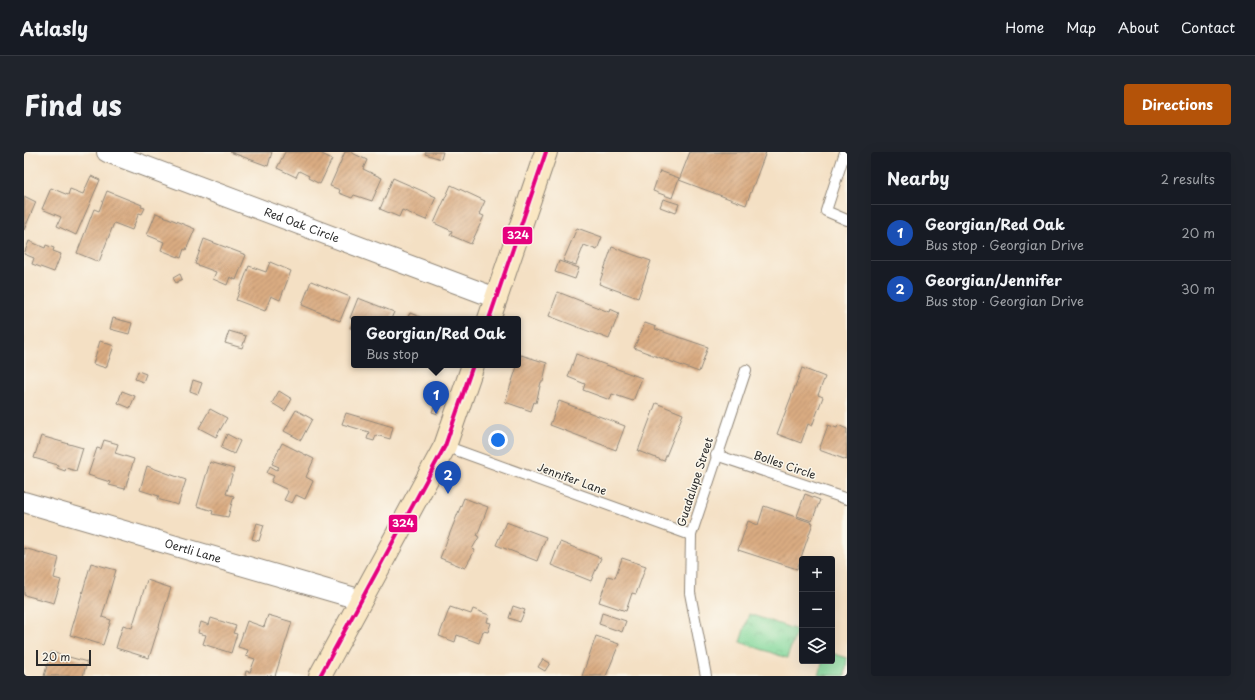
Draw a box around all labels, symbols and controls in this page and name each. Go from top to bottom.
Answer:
text: Atlasly [20,14,88,42]
text: Home [1005,17,1044,38]
text: Map [1066,17,1096,38]
text: About [1118,17,1159,38]
text: Contact [1181,17,1235,38]
text: Find us [24,83,122,126]
button: Directions [1124,84,1231,125]
text: Nearby [887,165,949,191]
text: 2 results [1161,169,1215,188]
street label: Red Oak Circle [262,203,342,247]
text: Georgian/Red Oak [925,212,1065,235]
text: 1 [897,223,903,242]
text: 20 m [1181,223,1215,242]
line badge: 324 [502,226,533,245]
text: 324 [507,226,529,243]
text: Bus stop · Georgian Drive [925,235,1084,254]
text: Georgian/Jennifer [925,268,1062,291]
text: 2 [895,279,905,298]
text: 30 m [1181,279,1215,298]
text: Bus stop · Georgian Drive [925,291,1084,310]
popup [351,316,521,368]
text: Georgian/Red Oak [366,321,506,344]
text: Bus stop [366,344,419,363]
pin: 1 [423,381,449,414]
your location [488,430,508,450]
street label: Guadalupe Street [672,434,717,529]
street label: Bolles Circle [752,446,819,483]
street label: Jennifer Lane [535,458,610,499]
pin: 2 [435,461,461,494]
line badge: 324 [388,514,418,533]
text: 324 [392,514,414,531]
street label: Oertli Lane [163,534,224,567]
map controls [799,556,835,664]
button: + [799,556,835,592]
button: − [799,592,835,628]
button: layers [799,628,835,664]
scale bar [36,648,91,667]
text: 20 m [42,648,70,665]

